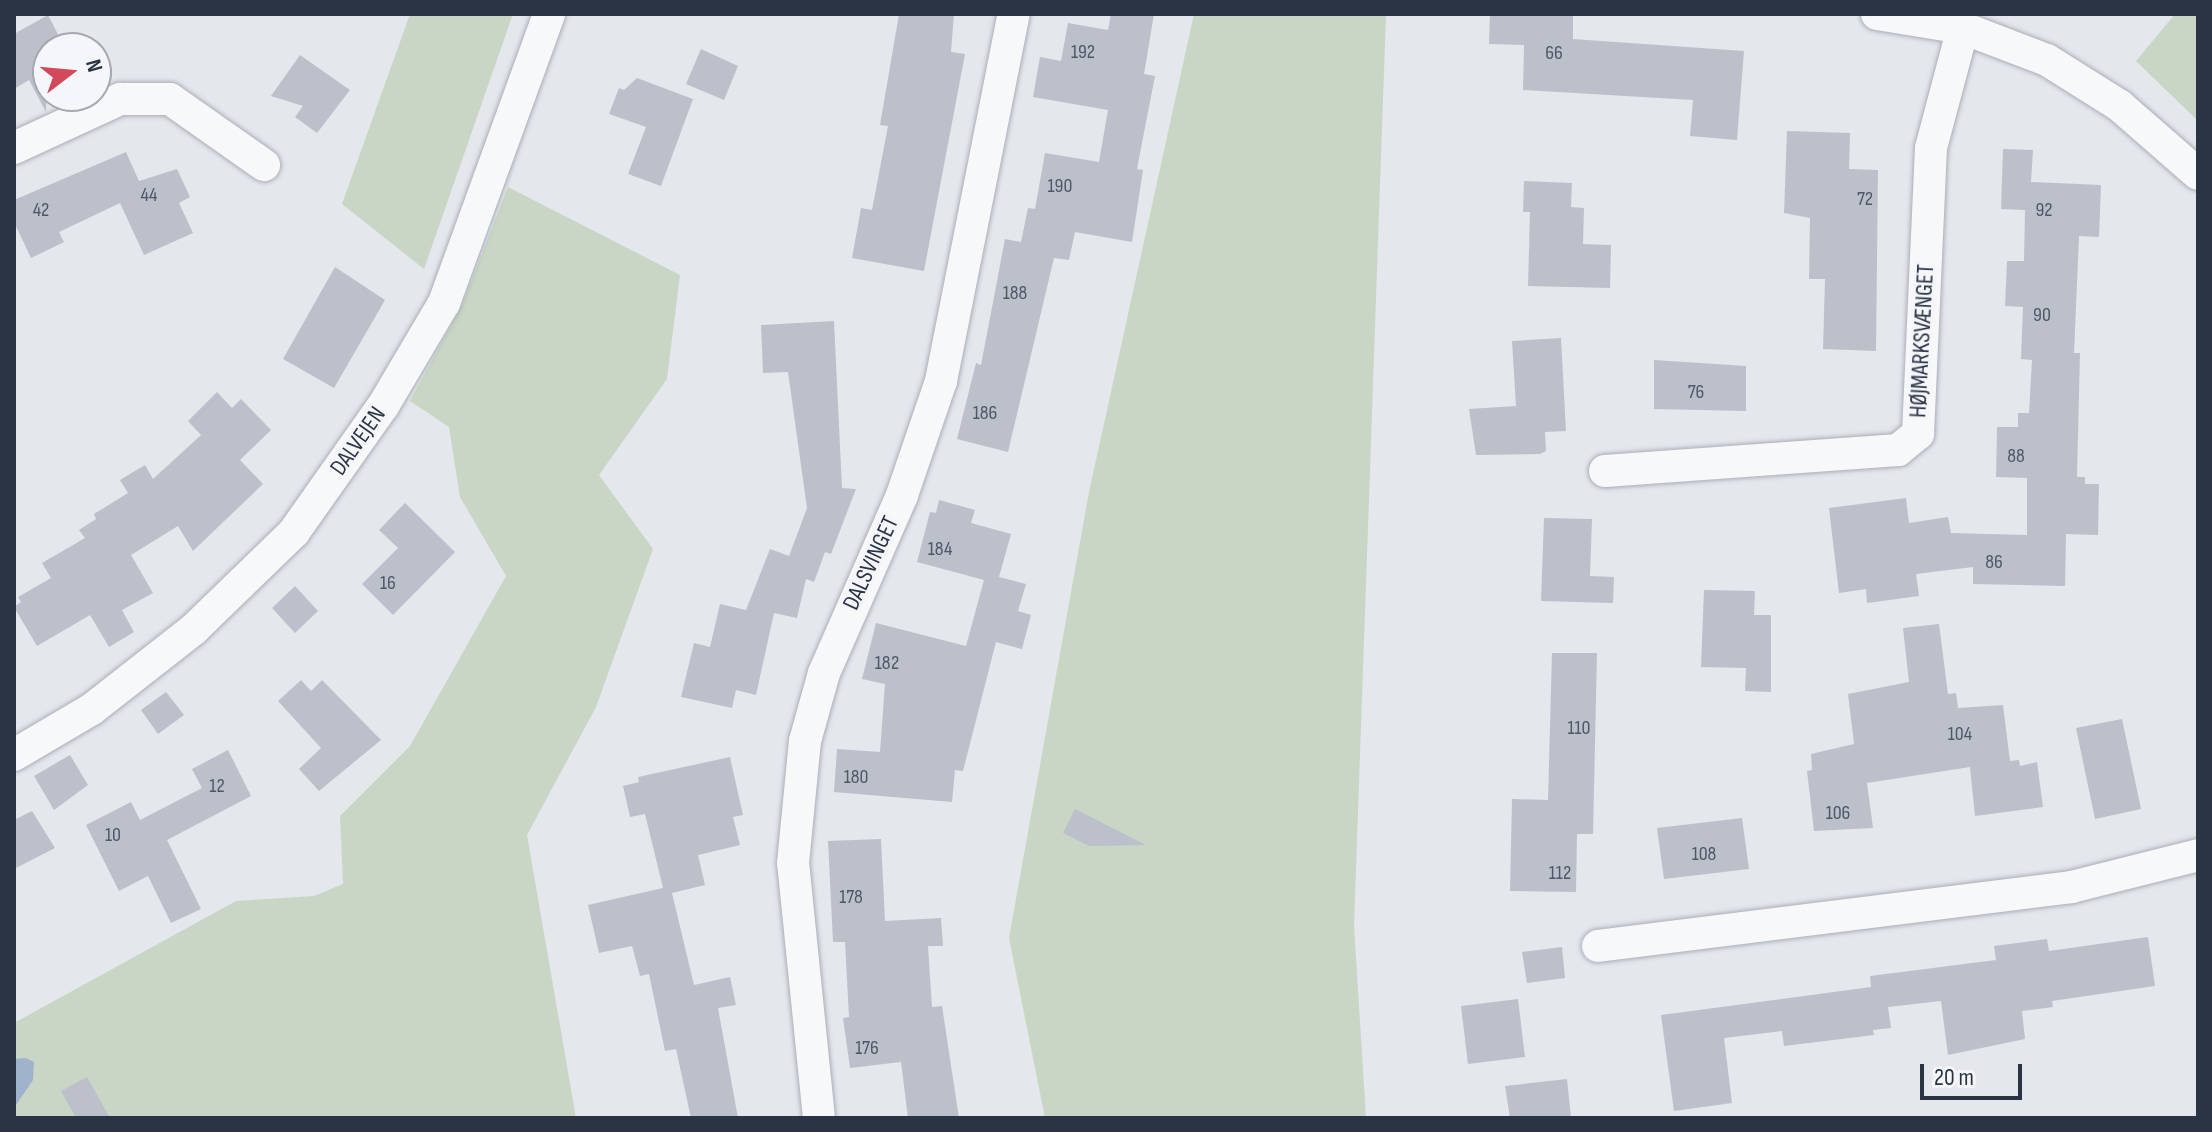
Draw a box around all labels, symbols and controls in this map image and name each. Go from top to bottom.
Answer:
north arrow [32,32,112,112]
house number: 192 [1071,40,1095,64]
house number: 66 [1545,41,1563,65]
text: N [79,56,108,75]
house number: 190 [1048,174,1072,198]
house number: 44 [141,183,157,207]
house number: 72 [1857,187,1873,211]
house number: 42 [33,198,49,222]
house number: 92 [2035,198,2053,222]
street label: HØJMARKSVÆNGET [1904,263,1940,419]
house number: 188 [1003,281,1027,305]
house number: 90 [2033,303,2051,327]
house number: 76 [1688,380,1704,404]
street label: DALVEJEN [324,401,392,481]
house number: 186 [973,401,997,425]
house number: 88 [2007,444,2025,468]
street label: DALSVINGET [837,511,905,615]
house number: 184 [928,537,952,561]
house number: 86 [1985,550,2003,574]
house number: 16 [380,571,396,595]
house number: 182 [875,651,899,675]
house number: 110 [1568,716,1590,740]
house number: 104 [1948,722,1972,746]
house number: 180 [844,765,868,789]
house number: 12 [209,774,225,798]
house number: 106 [1826,801,1850,825]
house number: 10 [105,823,121,847]
house number: 108 [1692,842,1716,866]
house number: 112 [1549,861,1571,885]
house number: 178 [839,885,863,909]
house number: 176 [855,1036,879,1060]
scale bar [1924,1048,2026,1098]
text: 20 m [1934,1063,1974,1092]

